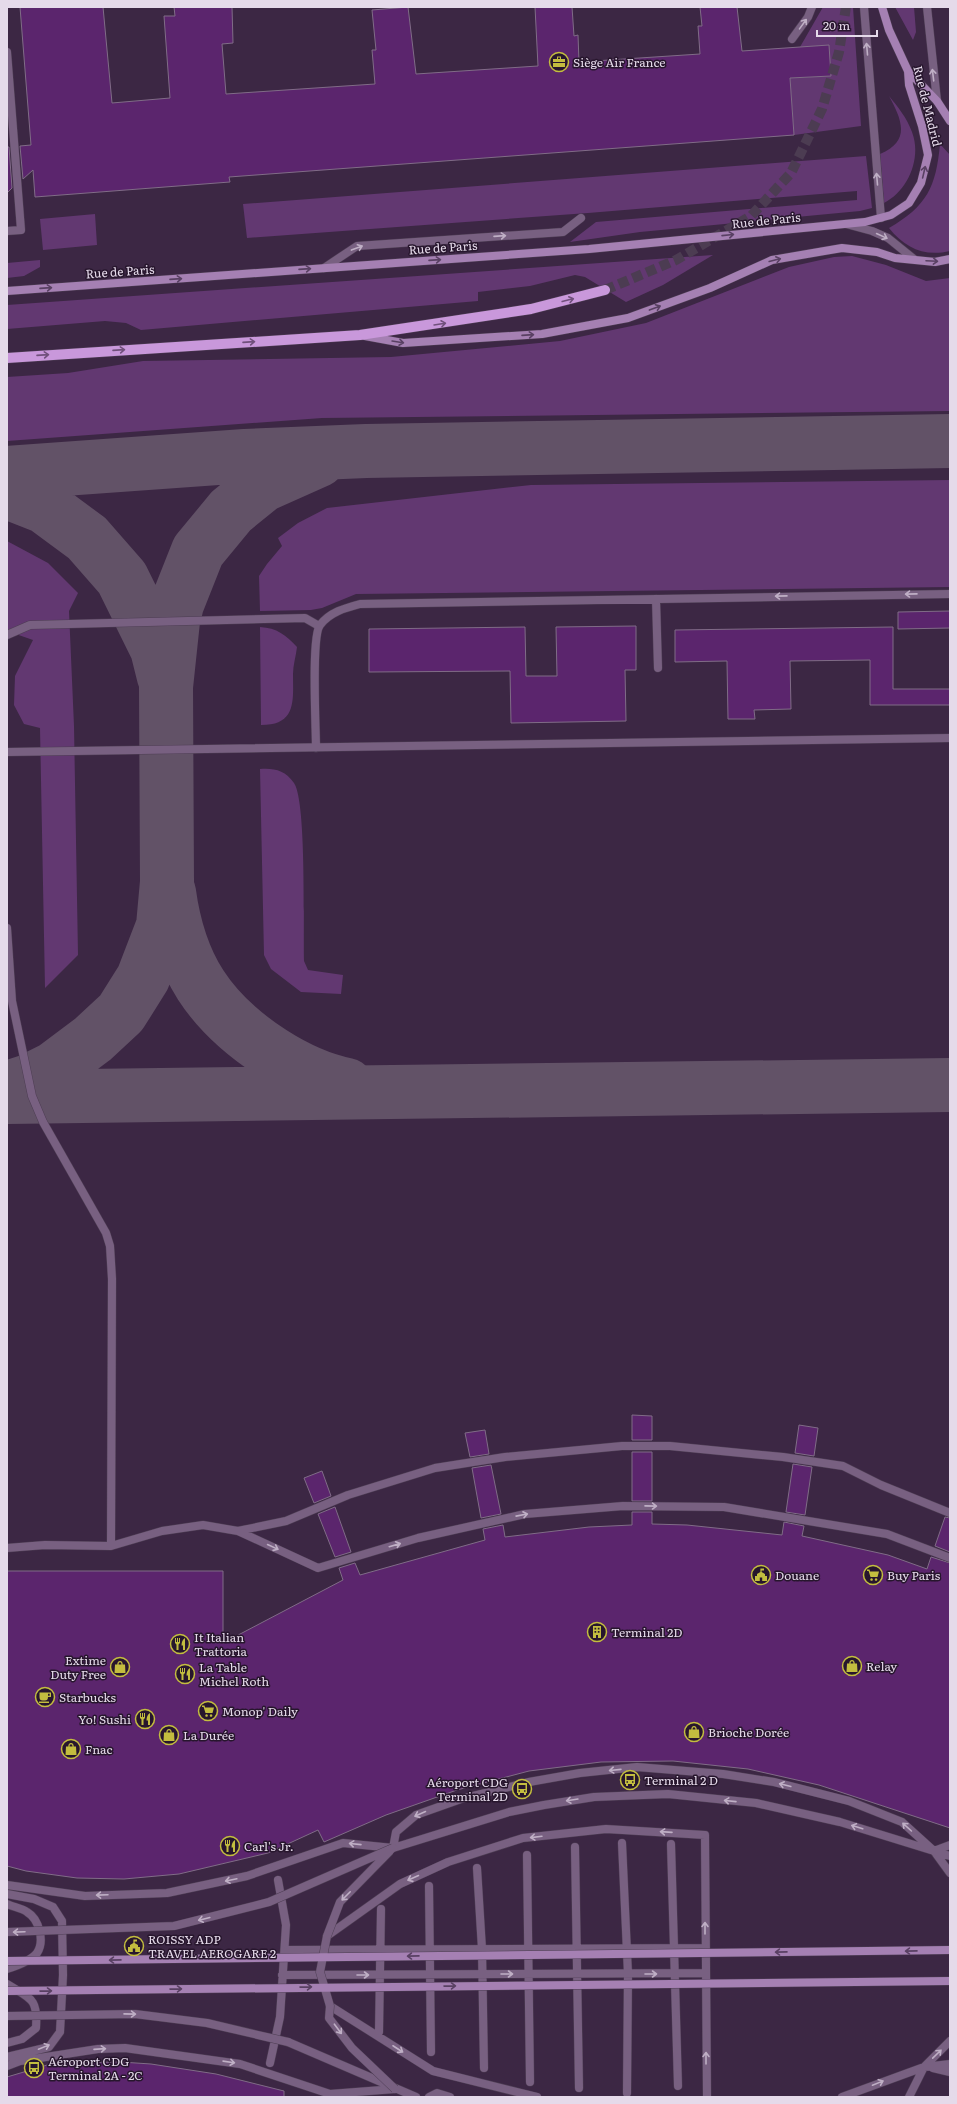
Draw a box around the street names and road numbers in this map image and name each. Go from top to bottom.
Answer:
street label: Rue de Madrid [909,64,947,149]
street label: Rue de Paris [731,207,802,233]
street label: Rue de Paris [408,236,479,258]
street label: Rue de Paris [85,260,156,282]

